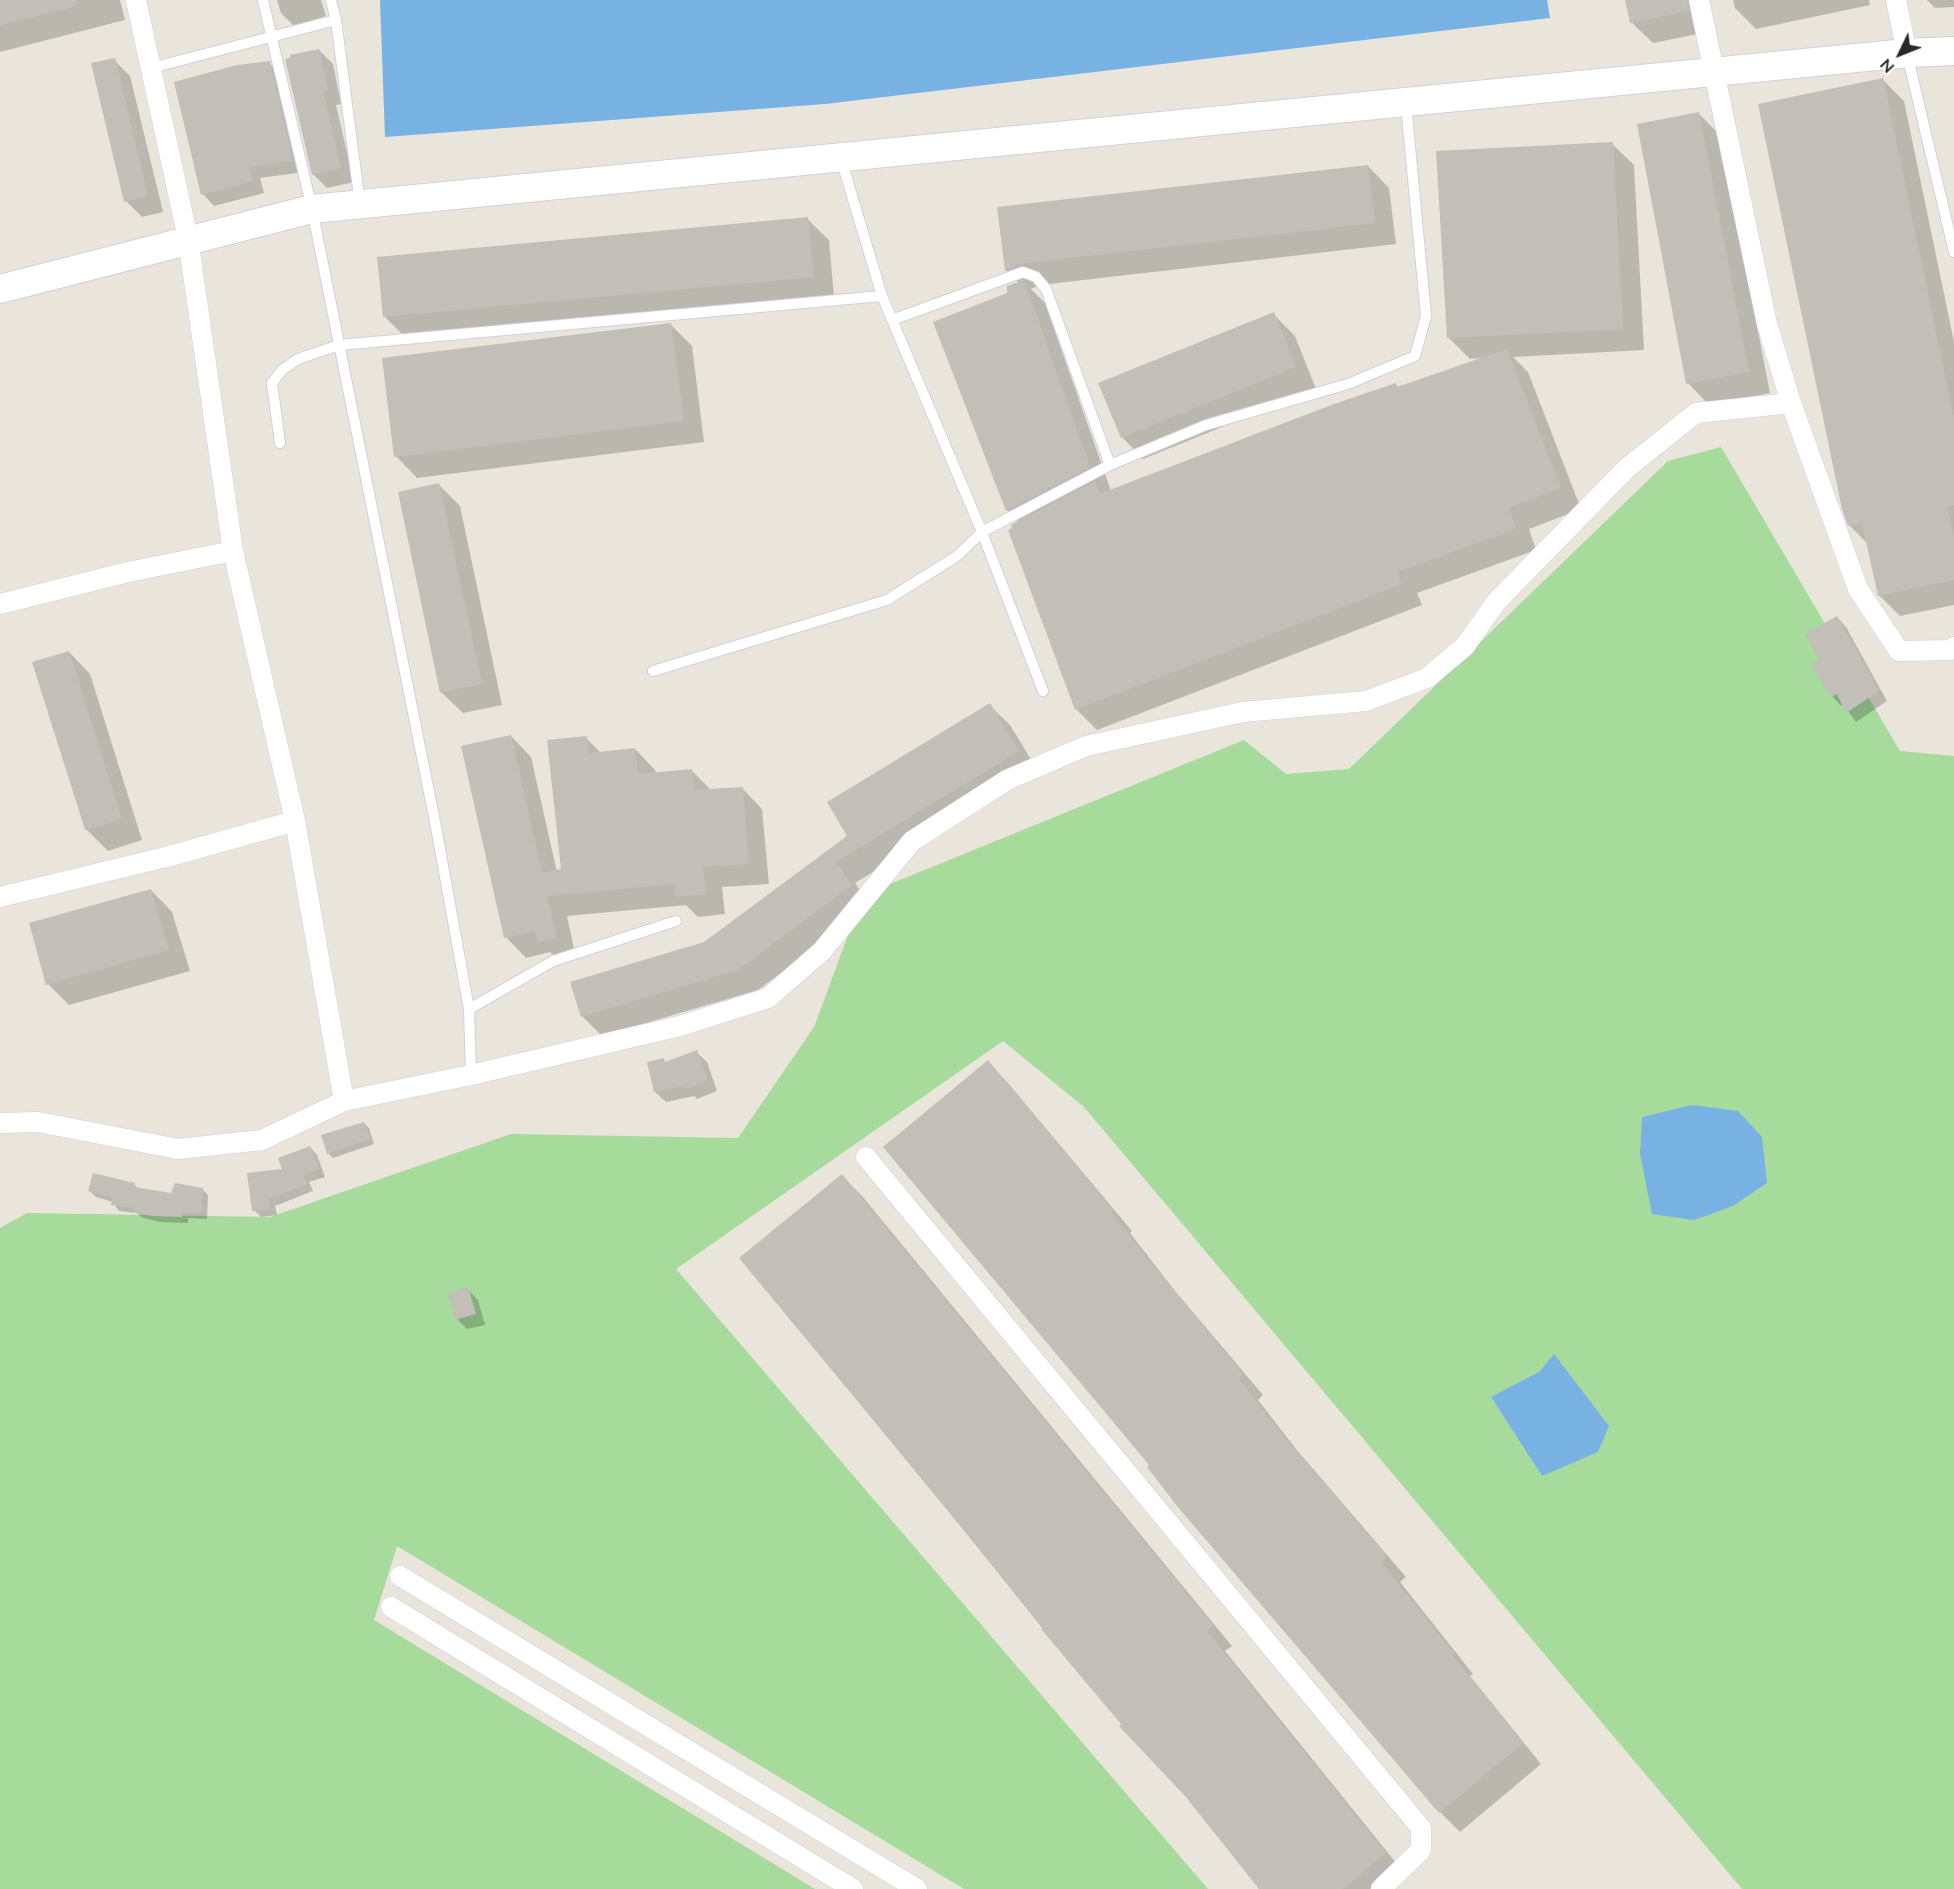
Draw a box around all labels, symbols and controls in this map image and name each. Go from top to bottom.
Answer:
north arrow [1870,24,1930,84]
text: N [1875,55,1898,78]

